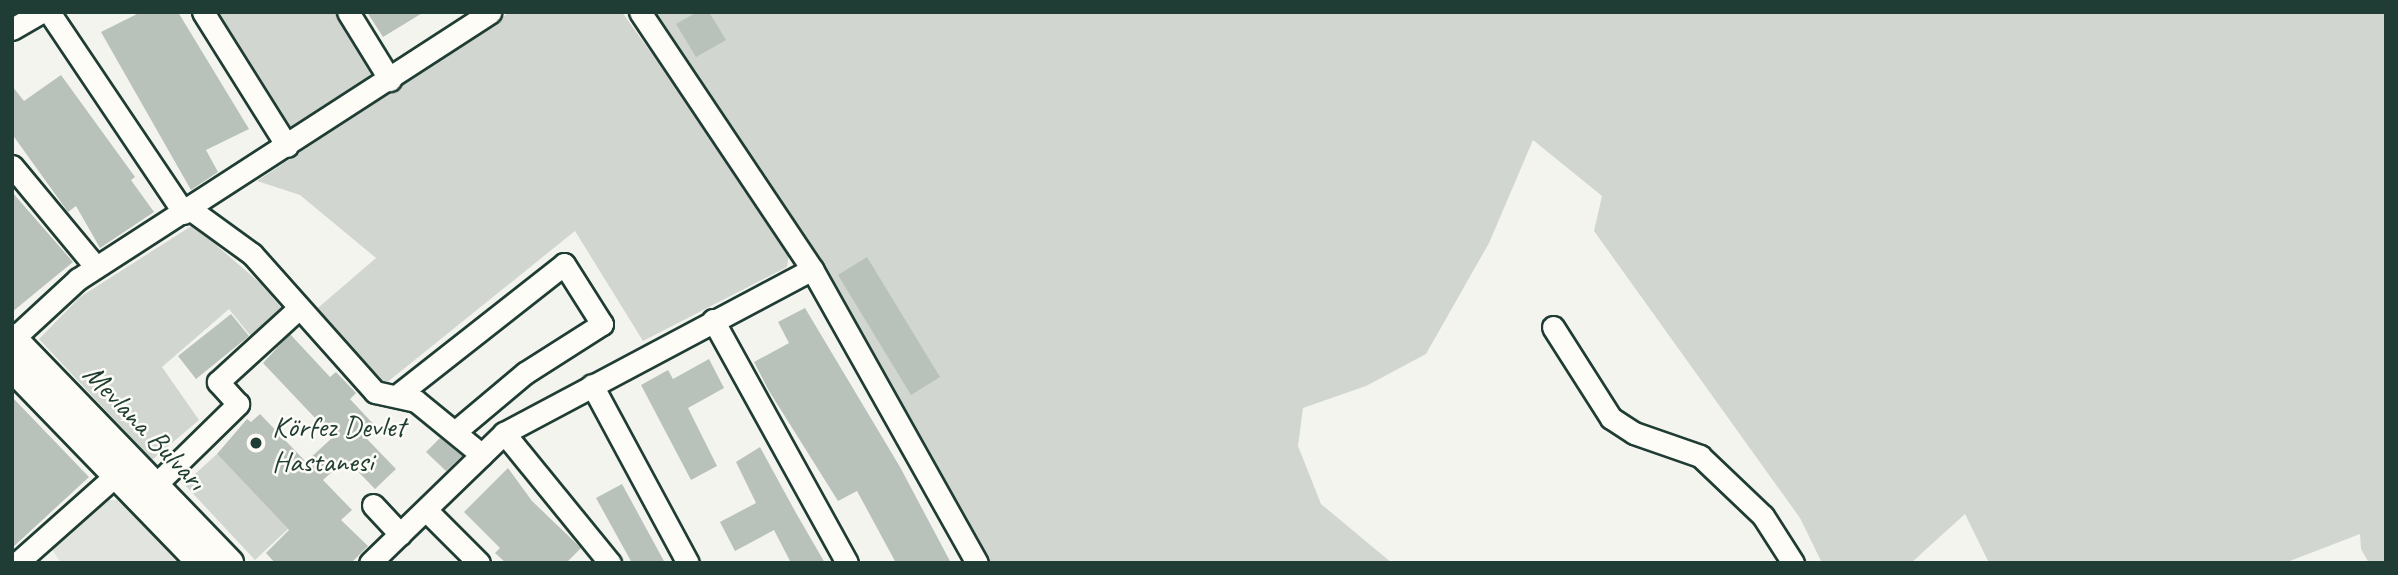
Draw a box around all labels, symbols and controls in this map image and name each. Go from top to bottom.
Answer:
street label: Mevlana Bulvarı [76,356,214,498]
place label: Körfez Devlet Hastanesi [272,408,406,478]
marker: Körfez Devlet Hastanesi [246,433,266,453]

